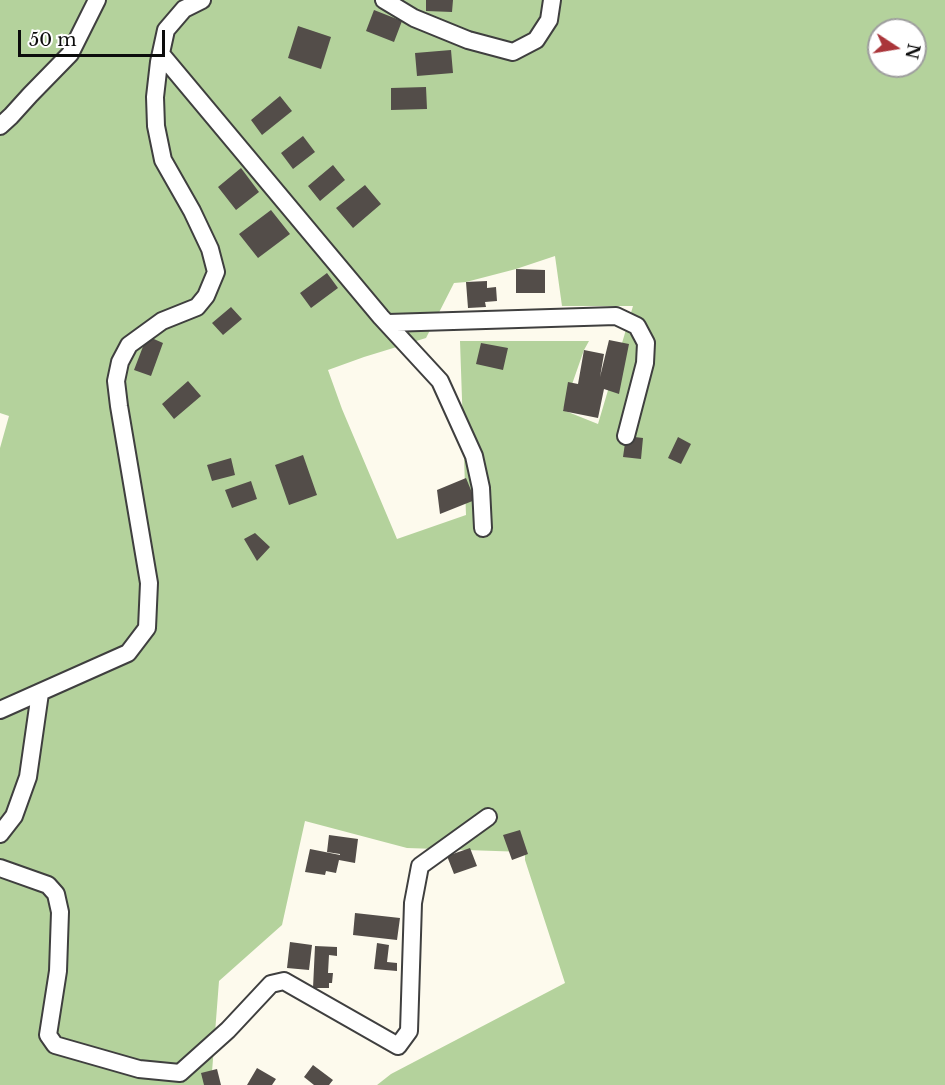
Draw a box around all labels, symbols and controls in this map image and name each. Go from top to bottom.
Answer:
scale bar [21,18,168,56]
north arrow [867,18,927,78]
text: 50 m [29,29,77,51]
text: N [901,42,924,61]

